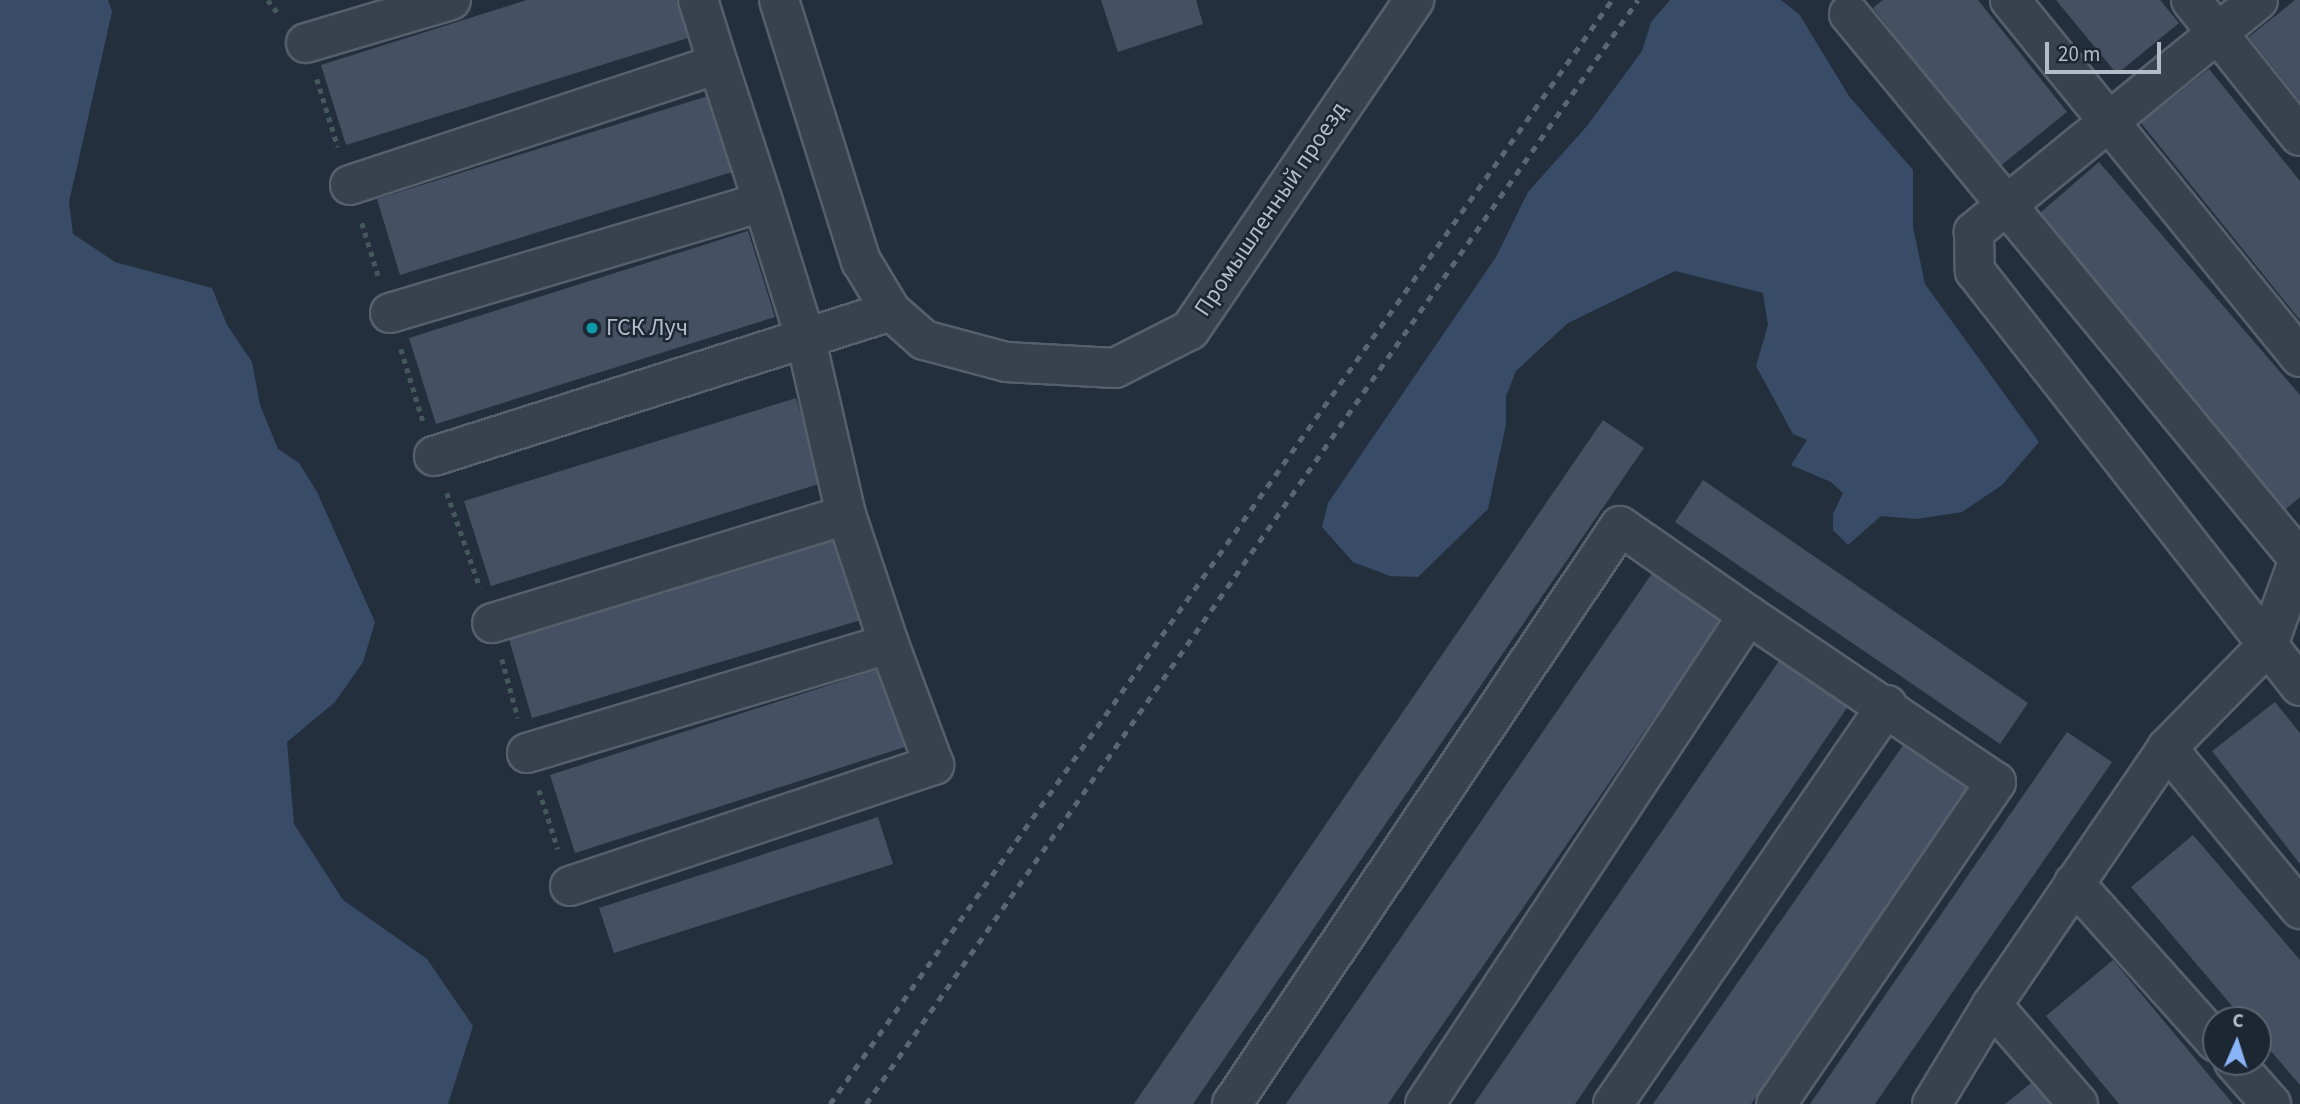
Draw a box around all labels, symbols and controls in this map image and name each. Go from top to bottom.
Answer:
scale bar [2048,28,2164,72]
text: 20 m [2058,39,2100,69]
street label: Промышленный проезд [1188,96,1354,322]
place label: ГСК Луч [606,314,688,342]
marker: ГСК Луч [584,320,600,336]
north arrow [2202,1006,2272,1076]
text: С [2232,1008,2244,1035]

